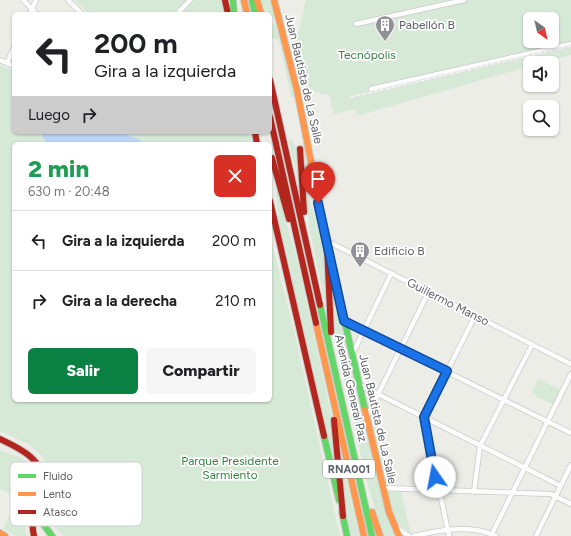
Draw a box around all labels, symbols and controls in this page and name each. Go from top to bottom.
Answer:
north arrow [523,12,559,48]
map controls [523,12,559,136]
street label: Juan Bautista de La Salle [282,13,326,146]
building icon: Pabellón B [374,14,396,42]
place label: Pabellón B [399,18,455,32]
text: 200 m [94,26,178,60]
icon: left [28,28,80,80]
park label: Tecnópolis [338,48,396,62]
button: sound [523,56,559,92]
text: Gira a la izquierda [94,60,236,82]
button: search [523,100,559,136]
icon: right [78,104,100,126]
text: Luego [28,106,70,124]
text: 2 min [28,154,89,183]
button: close [214,155,256,197]
pin [301,162,335,203]
icon: arrive [307,168,329,190]
text: 630 m · 20:48 [28,184,110,199]
icon: left [28,230,50,252]
text: Gira a la izquierda [62,232,184,250]
text: 200 m [212,232,256,250]
building icon: Edificio B [349,240,371,268]
place label: Edificio B [374,244,425,258]
street label: Guillermo Manso [405,275,491,329]
icon: right [28,290,50,312]
text: Gira a la derecha [62,292,177,310]
text: 210 m [215,292,256,310]
street label: Avenida General Paz [332,333,370,443]
button: Salir [28,348,138,394]
button: Compartir [146,348,256,394]
street label: Juan Bautista de La Salle [356,353,400,486]
park label: Parque Presidente Sarmiento [181,454,279,482]
position arrow [414,456,456,498]
road number: RNA001 [323,460,375,478]
legend [10,462,142,526]
text: Fluido [43,470,73,483]
text: Lento [43,488,71,501]
text: Atasco [43,506,78,519]

